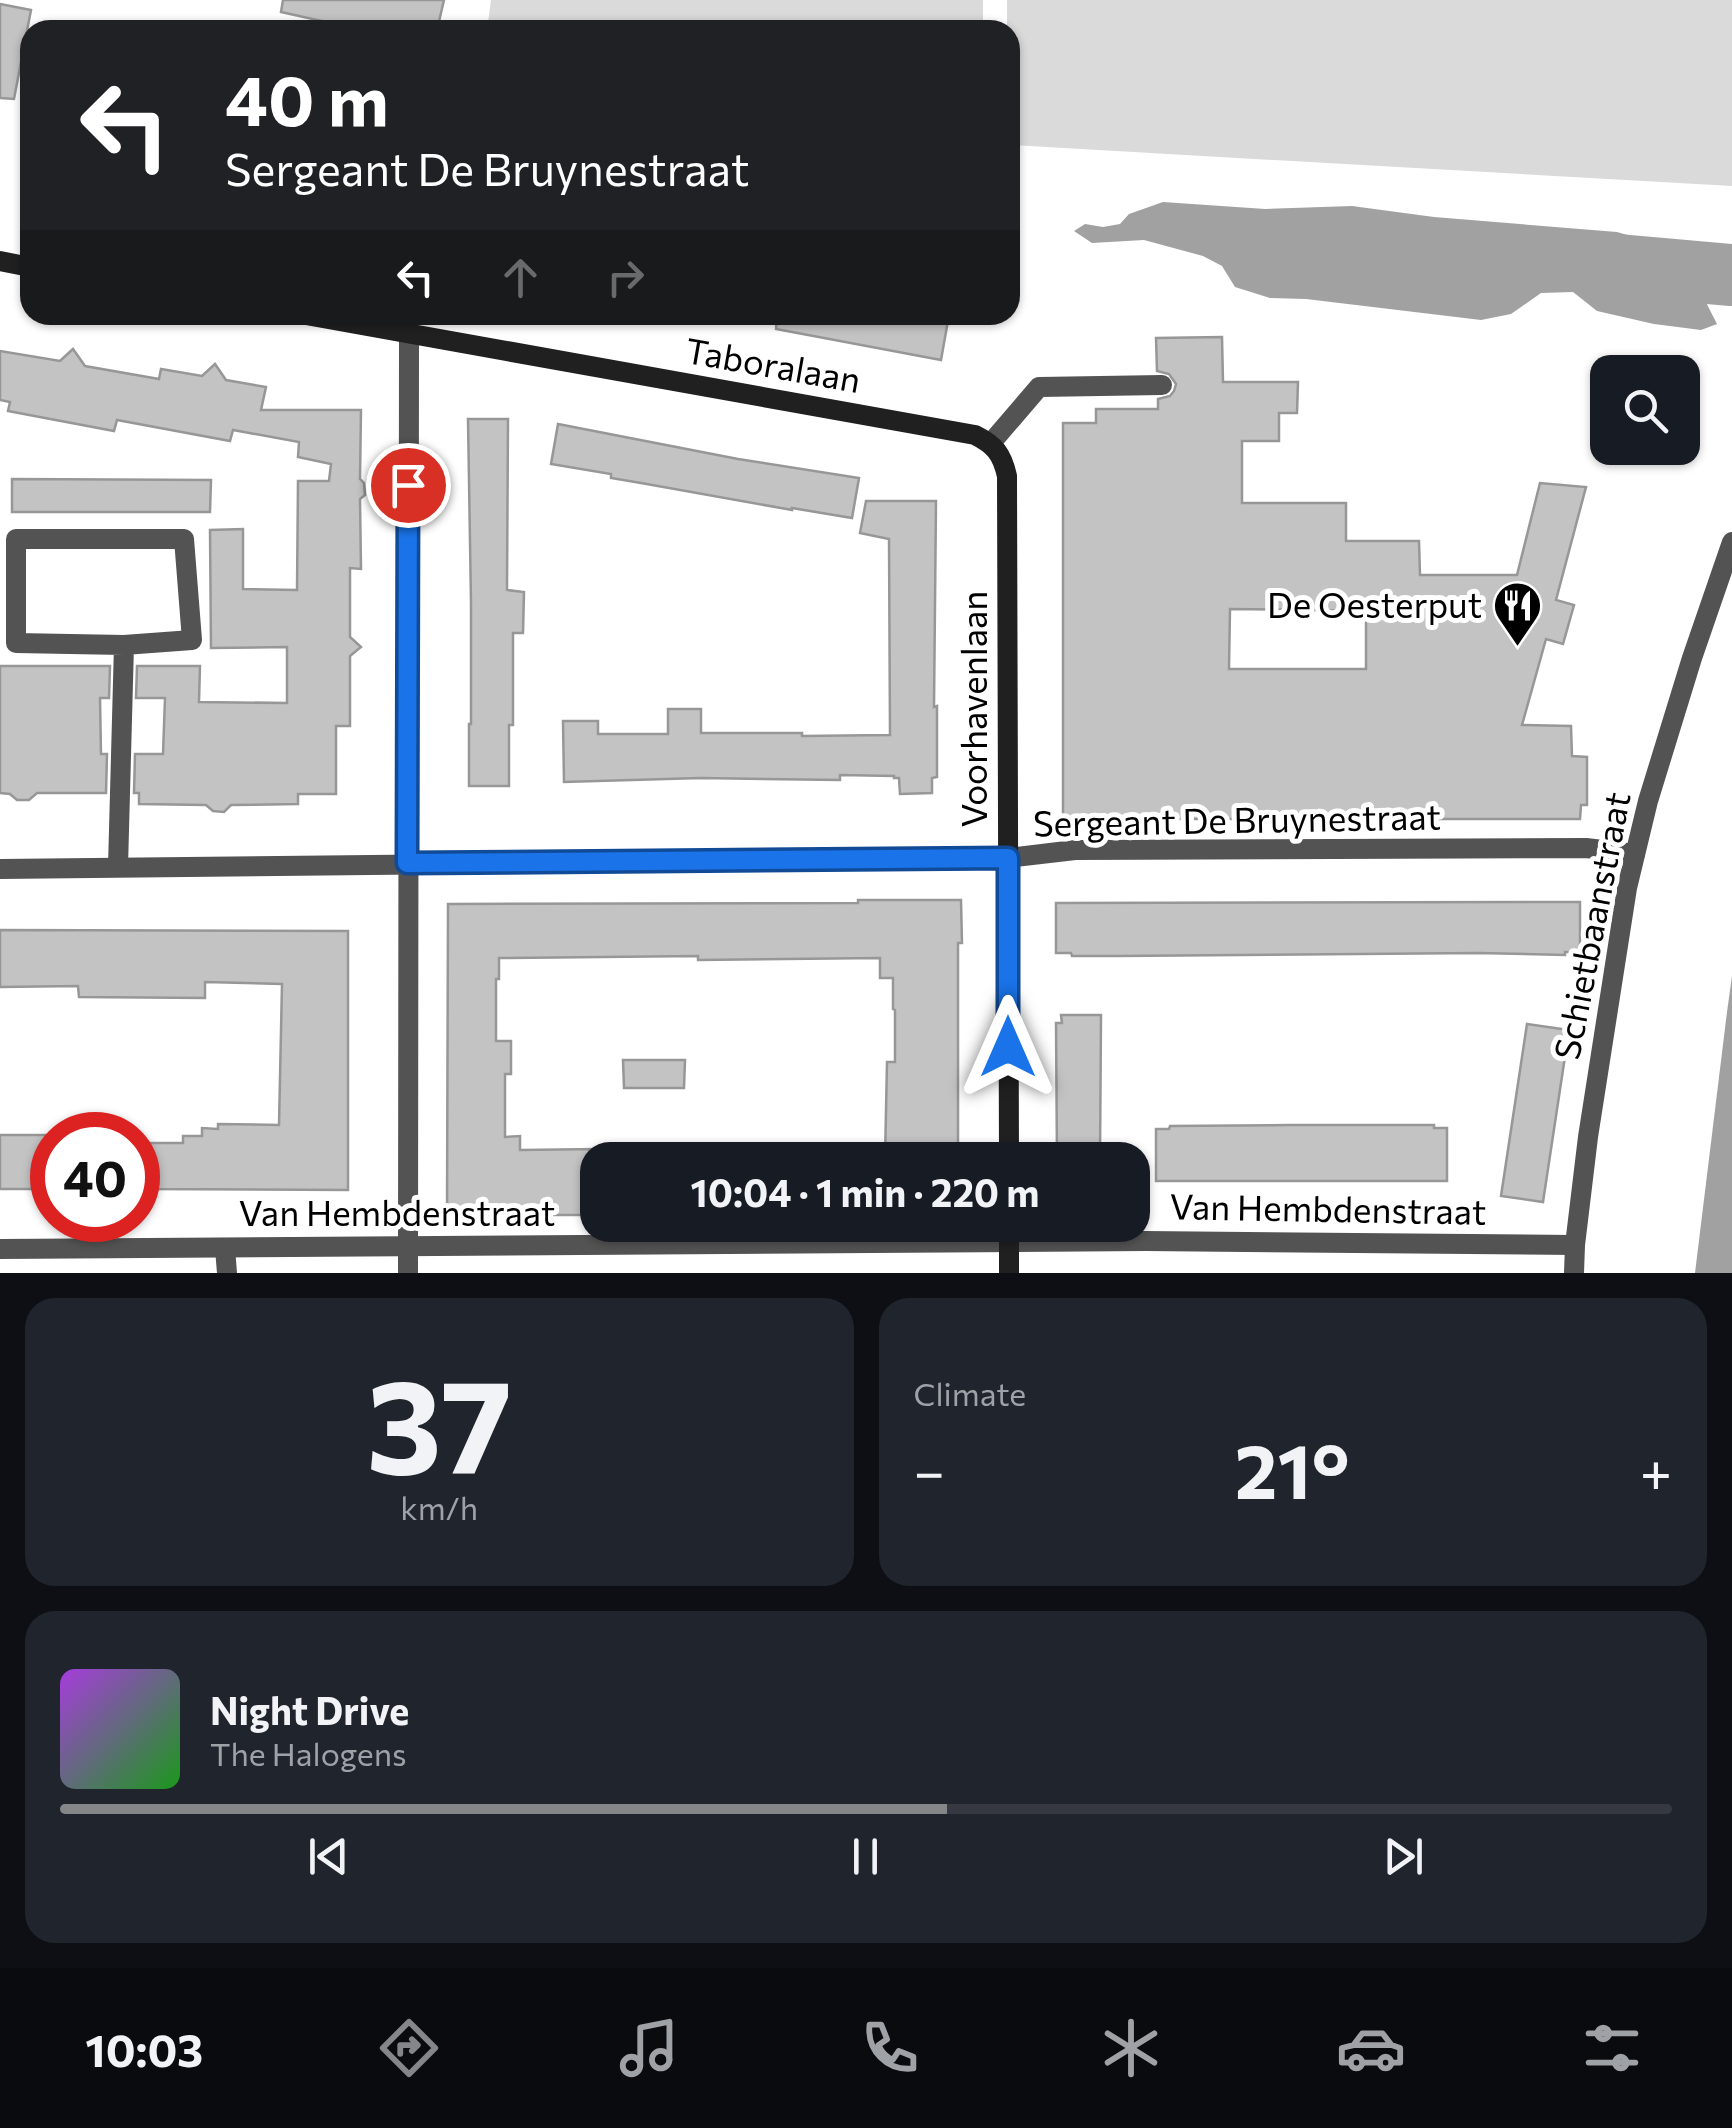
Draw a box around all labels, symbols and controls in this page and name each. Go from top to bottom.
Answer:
text: 40 m [225,55,389,140]
icon: left [60,60,190,190]
text: Sergeant De Bruynestraat [225,140,750,195]
icon: left [388,250,443,305]
icon: ahead [493,250,548,305]
icon: right [598,250,653,305]
street label: Taboralaan [683,327,864,400]
map controls [1590,355,1700,465]
button: search [1590,355,1700,465]
pin [366,443,451,528]
icon: arrive [381,458,436,513]
restaurant icon: De Oesterput [1491,580,1543,648]
place label: De Oesterput [1267,582,1482,625]
street label: Voorhavenlaan [951,591,994,827]
street label: Schietbaanstraat [1544,788,1638,1063]
street label: Sergeant De Bruynestraat [1033,793,1441,844]
position arrow [956,995,1060,1099]
speed limit sign: 40 [30,1112,160,1242]
text: 10:04 · 1 min · 220 m [690,1168,1040,1215]
street label: Van Hembdenstraat [1169,1183,1487,1232]
street label: Van Hembdenstraat [239,1190,555,1233]
text: 37 [366,1342,512,1501]
text: Climate [914,1373,1026,1413]
text: 21° [1235,1423,1350,1514]
text: − [914,1436,945,1503]
text: + [1640,1436,1672,1503]
text: km/h [400,1487,478,1527]
text: Night Drive [210,1686,409,1733]
text: The Halogens [210,1733,407,1773]
icon: previous [301,1829,356,1884]
icon: pause [838,1829,893,1884]
icon: next [1376,1829,1431,1884]
icon: directions [374,2013,444,2083]
icon: music [614,2013,684,2083]
icon: phone [855,2013,925,2083]
icon: climate [1096,2013,1166,2083]
icon: car [1336,2013,1406,2083]
icon: filters [1577,2013,1647,2083]
text: 10:03 [85,2021,203,2076]

